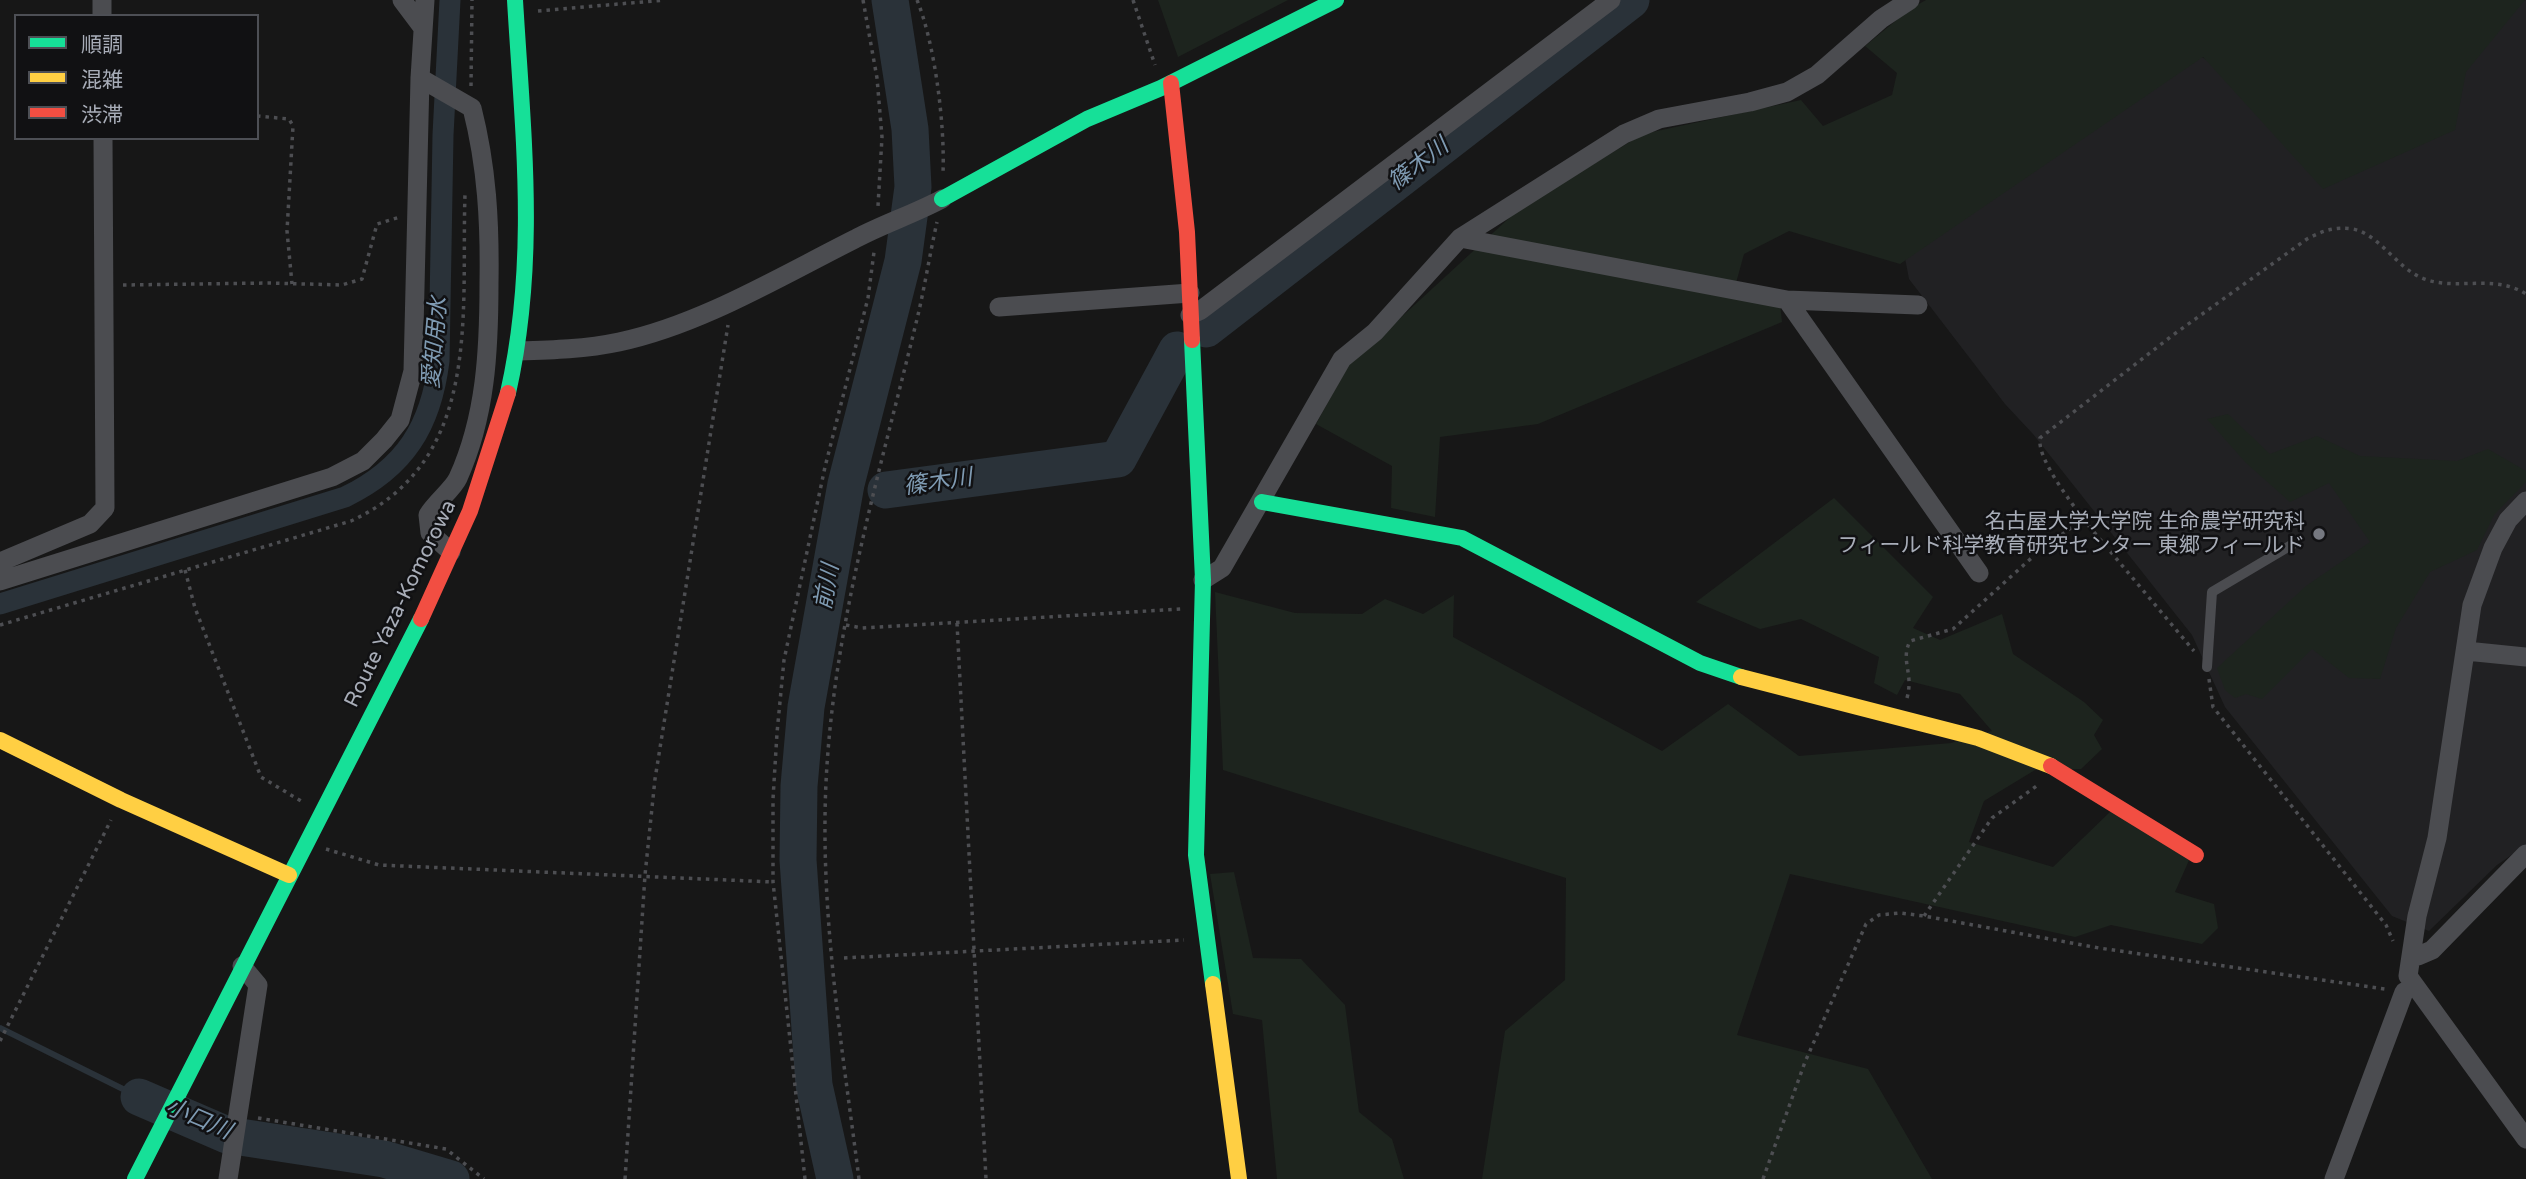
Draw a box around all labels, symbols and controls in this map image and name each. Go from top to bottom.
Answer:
legend [14,14,259,140]
text: 順調 [81,33,123,58]
text: 混雑 [81,68,123,93]
text: 渋滞 [81,103,123,128]
water label: 篠木川 [1383,133,1455,197]
water label: 愛知用水 [418,296,454,390]
water label: 篠木川 [902,465,974,501]
street label: Route Yaza-Komorowa [340,496,462,712]
place label: 名古屋大学大学院 生命農学研究科 フィールド科学教育研究センター 東郷フィールド [1838,509,2305,559]
marker: 名古屋大学大学院 生命農学研究科 フィールド科学教育研究センター 東郷フィールド [2311,526,2327,542]
water label: 前川 [810,562,846,612]
water label: 小口川 [161,1094,235,1146]

